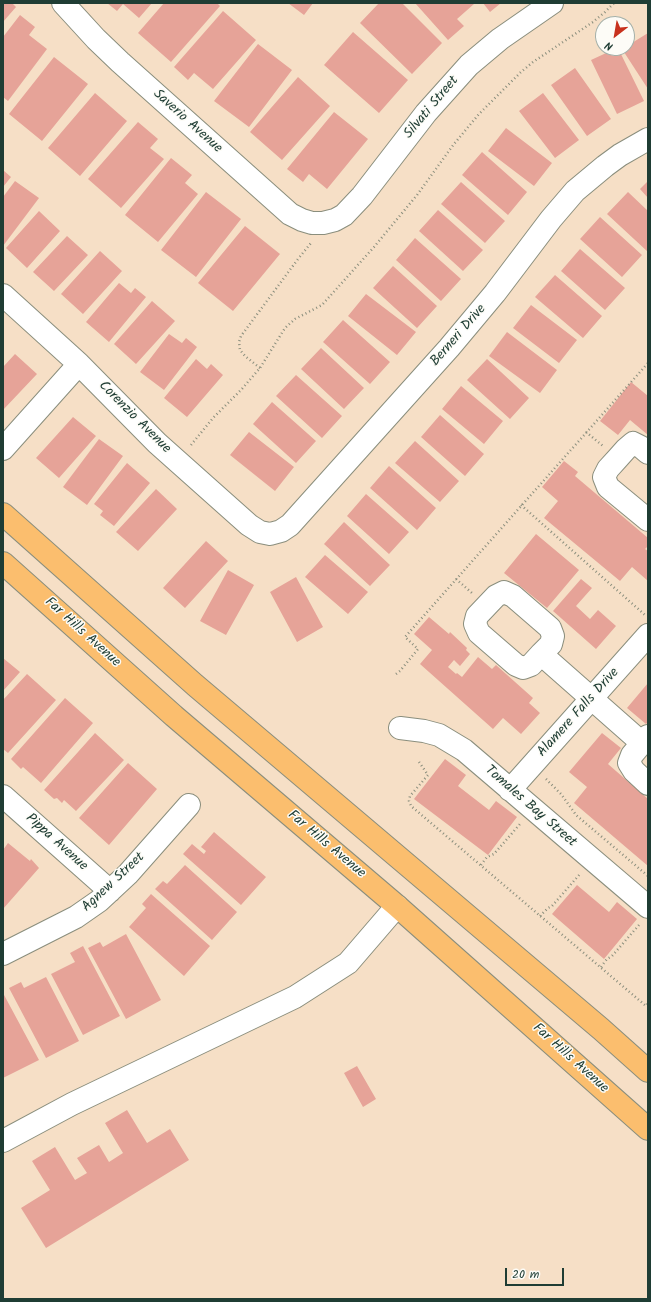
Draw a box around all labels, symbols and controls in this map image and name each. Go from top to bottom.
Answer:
north arrow [595,16,635,56]
text: N [602,36,617,55]
street label: Silvati Street [401,73,463,143]
street label: Saverio Avenue [149,87,225,157]
street label: Berneri Drive [428,302,490,370]
street label: Corenzio Avenue [94,378,174,458]
street label: Far Hills Avenue [41,594,123,672]
street label: Alamere Falls Drive [535,665,623,761]
street label: Tomales Bay Street [481,763,579,851]
street label: Far Hills Avenue [284,808,368,882]
street label: Pippa Avenue [22,811,90,875]
street label: Agnew Street [79,850,149,916]
street label: Far Hills Avenue [529,1020,611,1098]
scale bar [507,1260,566,1286]
text: 20 m [512,1265,539,1284]

